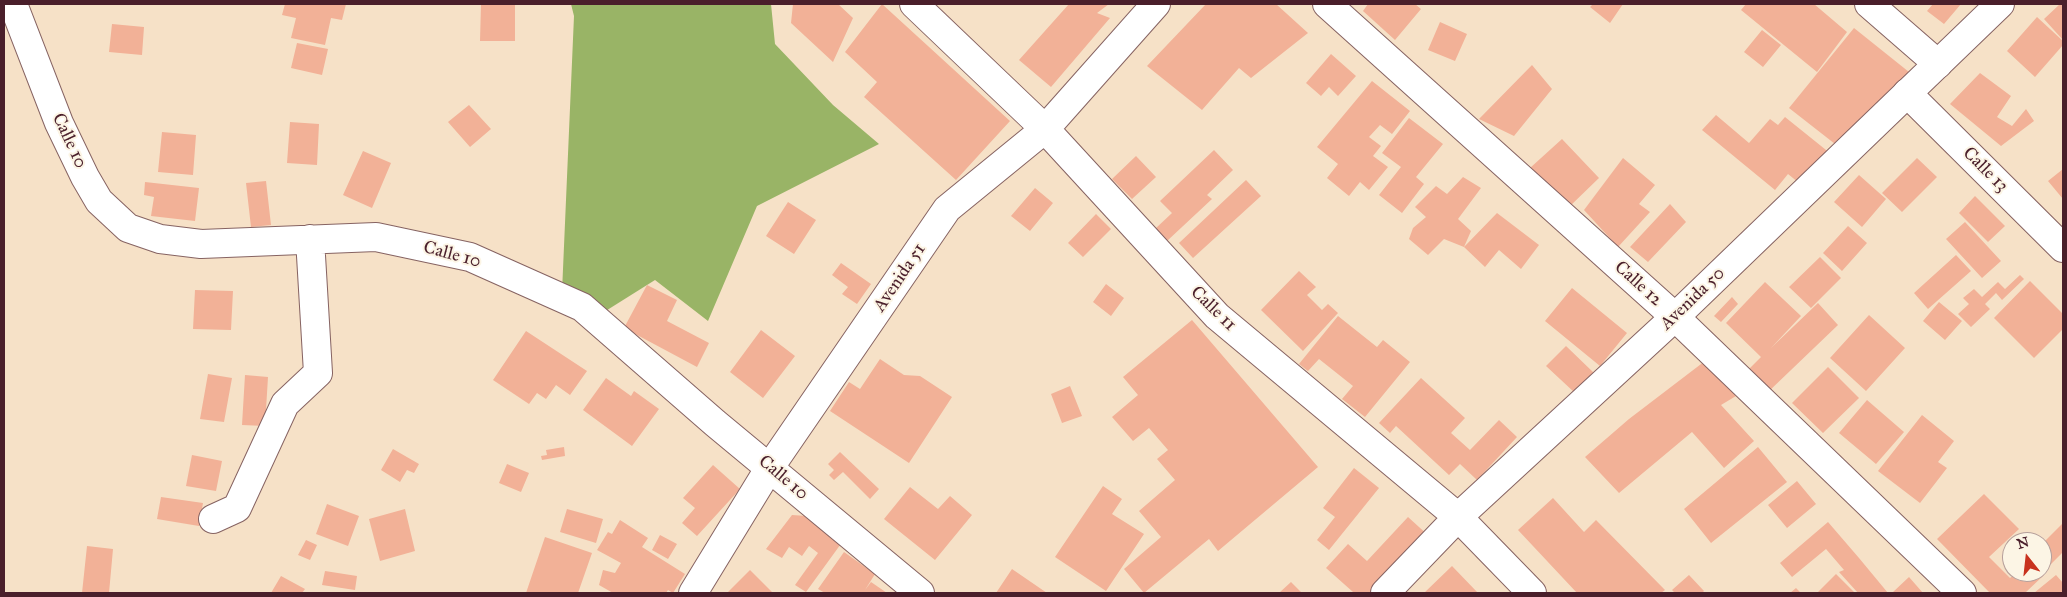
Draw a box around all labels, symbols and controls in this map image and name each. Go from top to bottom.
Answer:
street label: Calle 10 [47,110,91,172]
street label: Calle 13 [1958,143,2012,197]
street label: Calle 10 [421,237,483,273]
street label: Avenida 51 [869,240,931,316]
street label: Calle 12 [1610,257,1666,311]
street label: Avenida 50 [1656,263,1730,335]
street label: Calle 11 [1186,282,1240,336]
street label: Calle 10 [754,451,812,505]
north arrow [2002,532,2052,582]
text: N [2015,533,2031,553]

